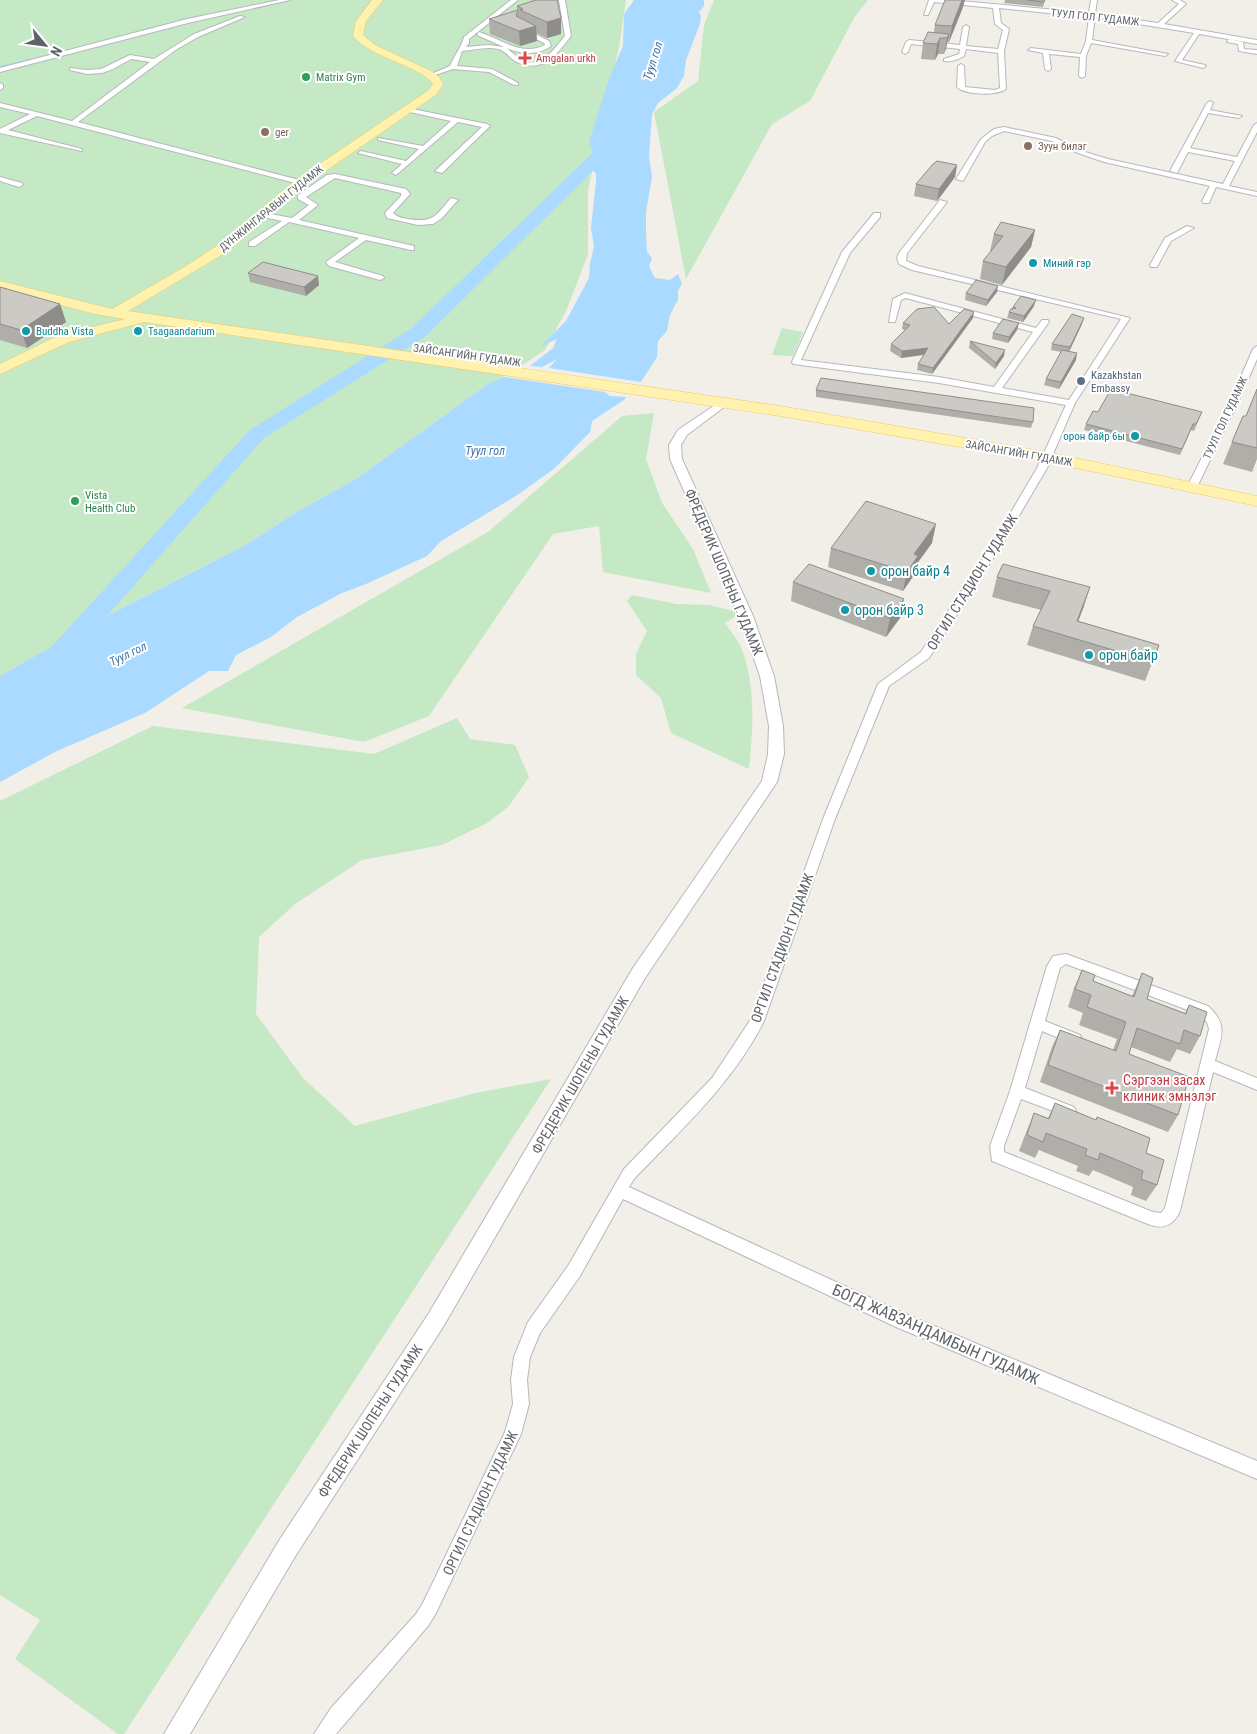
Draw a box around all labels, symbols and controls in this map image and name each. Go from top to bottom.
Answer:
street label: ТУУЛ ГОЛ ГУДАМЖ [1050,6,1140,29]
north arrow [20,20,70,70]
water label: Туул гол [640,40,666,82]
text: N [47,44,65,59]
marker: Amgalan urkh [518,51,532,65]
place label: Amgalan urkh [536,52,596,65]
marker: Matrix Gym [300,71,312,83]
place label: Matrix Gym [316,71,365,84]
marker: ger [259,126,271,138]
place label: ger [275,126,290,139]
marker: Зуун билэг [1022,140,1034,152]
place label: Зуун билэг [1038,140,1087,153]
street label: ДҮНЖИНГАРАВЫН ГУДАМЖ [217,162,326,254]
marker: Миний гэр [1027,257,1039,269]
place label: Миний гэр [1043,257,1091,270]
marker: Buddha Vista [20,325,32,337]
place label: Buddha Vista [36,325,94,338]
marker: Tsagaandarium [132,325,144,337]
place label: Tsagaandarium [148,325,215,338]
street label: ЗАЙСАНГИЙН ГУДАМЖ [412,342,522,370]
place label: Kazakhstan Embassy [1091,369,1142,395]
marker: Kazakhstan Embassy [1075,375,1087,387]
street label: ТУУЛ ГОЛ ГУДАМЖ [1201,375,1250,461]
place label: орон байр 6ы [1063,430,1125,443]
marker: орон байр 6ы [1129,430,1141,442]
street label: ЗАЙСАНГИЙН ГУДАМЖ [964,438,1074,469]
water label: Туул гол [465,444,505,458]
street label: ФРЕДЕРИК ШОПЕНЫ ГУДАМЖ [682,486,766,658]
place label: Vista Health Club [85,489,135,515]
marker: Vista Health Club [69,495,81,507]
street label: ОРГИЛ СТАДИОН ГУДАМЖ [923,511,1021,653]
place label: орон байр 4 [881,563,950,579]
marker: орон байр 4 [865,565,877,577]
place label: орон байр 3 [855,602,924,618]
marker: орон байр 3 [839,604,851,616]
water label: Туул гол [107,639,149,669]
place label: орон байр [1099,647,1158,663]
marker: орон байр [1083,649,1095,661]
street label: ОРГИЛ СТАДИОН ГУДАМЖ [748,871,816,1025]
street label: ФРЕДЕРИК ШОПЕНЫ ГУДАМЖ [528,993,632,1157]
place label: Сэргээн засах клиник эмнэлэг [1123,1072,1216,1104]
marker: Сэргээн засах клиник эмнэлэг [1105,1081,1119,1095]
street label: БОГД ЖАВЗАНДАМБЫН ГУДАМЖ [829,1280,1043,1389]
street label: ФРЕДЕРИК ШОПЕНЫ ГУДАМЖ [315,1342,425,1500]
street label: ОРГИЛ СТАДИОН ГУДАМЖ [439,1428,521,1578]

